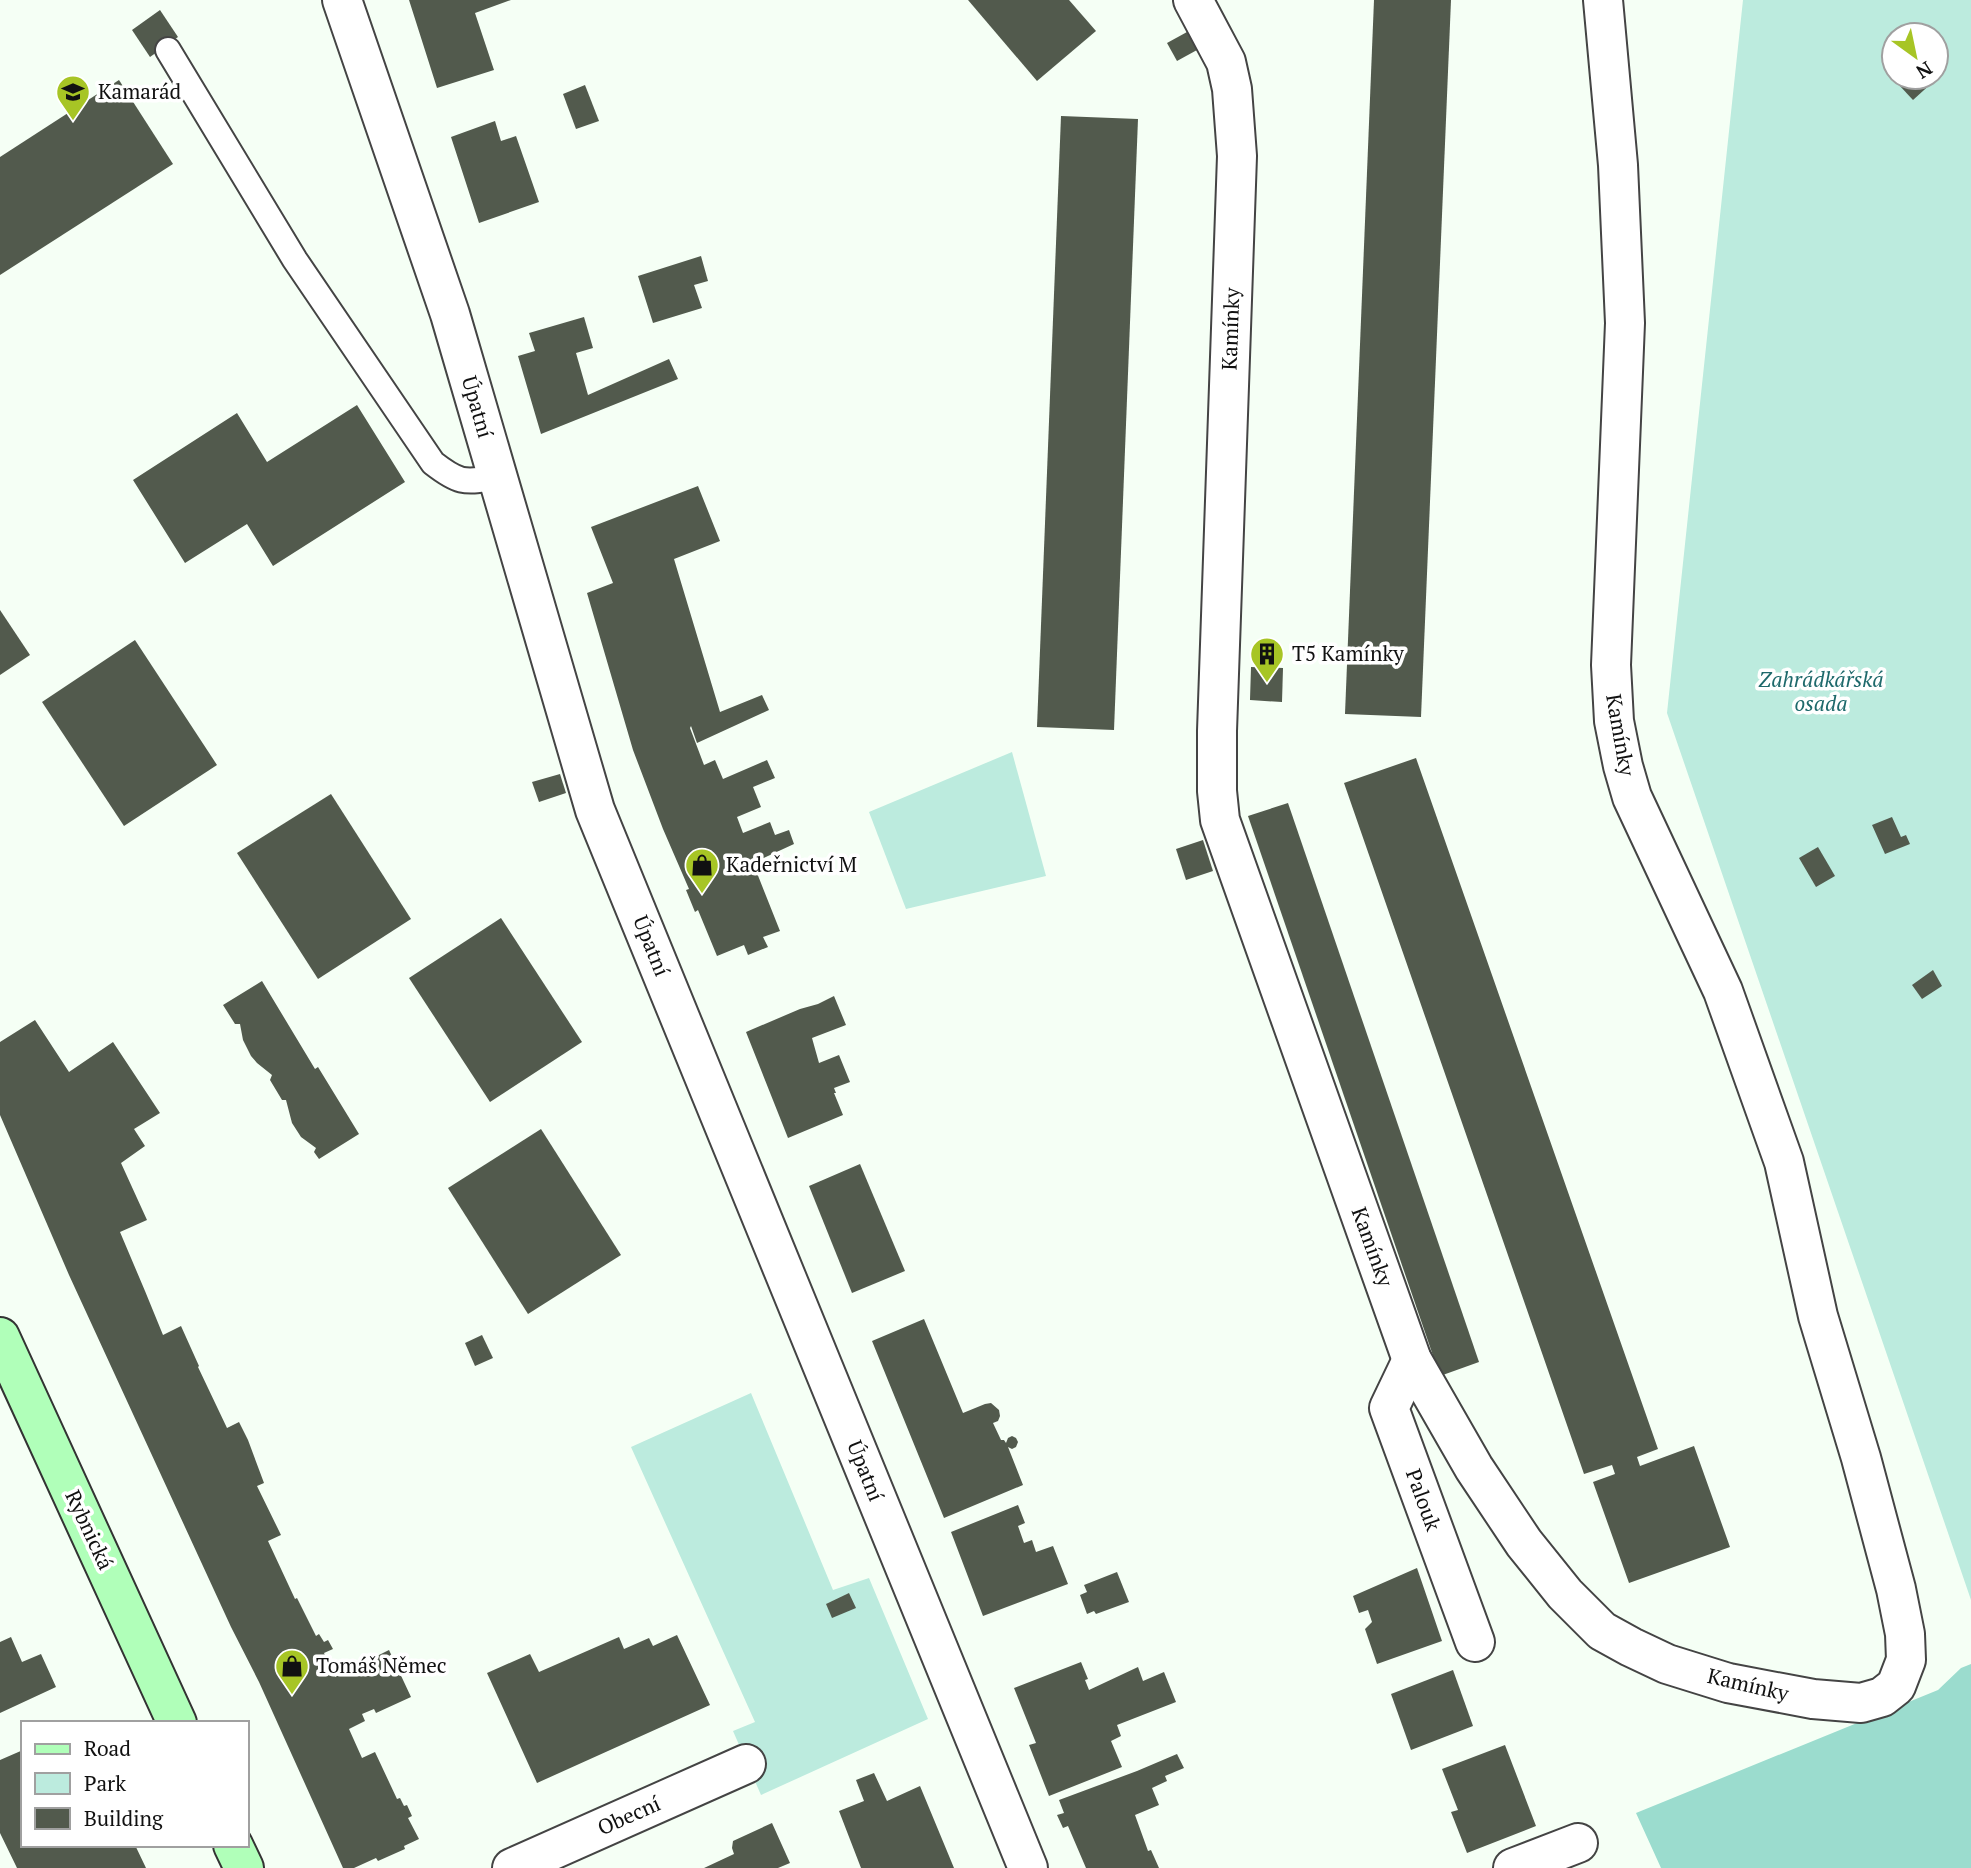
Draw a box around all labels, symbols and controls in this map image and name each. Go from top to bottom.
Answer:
north arrow [1880,21,1950,91]
text: N [1911,56,1937,85]
school or university icon: Kamarád [54,73,92,122]
place label: Kamarád [98,77,182,105]
street label: Kamínky [1215,287,1245,371]
street label: Úpatní [456,372,500,442]
building icon: T5 Kamínky [1248,635,1286,684]
place label: T5 Kamínky [1292,639,1404,667]
park label: Zahrádkářská osada [1759,665,1883,717]
street label: Kamínky [1600,692,1642,778]
shop icon: Kadeřnictví M [683,846,721,895]
place label: Kadeřnictví M [726,850,857,878]
street label: Úpatní [627,911,677,981]
street label: Kamínky [1346,1203,1400,1291]
street label: Úpatní [841,1436,891,1506]
street label: Palouk [1400,1465,1448,1535]
street label: Rybnická [59,1485,121,1574]
shop icon: Tomáš Němec [273,1647,311,1696]
place label: Tomáš Němec [316,1651,447,1679]
street label: Kamínky [1705,1661,1792,1707]
legend [21,1721,248,1847]
text: Road [84,1734,131,1762]
text: Park [84,1769,126,1797]
street label: Obecní [593,1789,665,1841]
text: Building [84,1804,164,1832]

